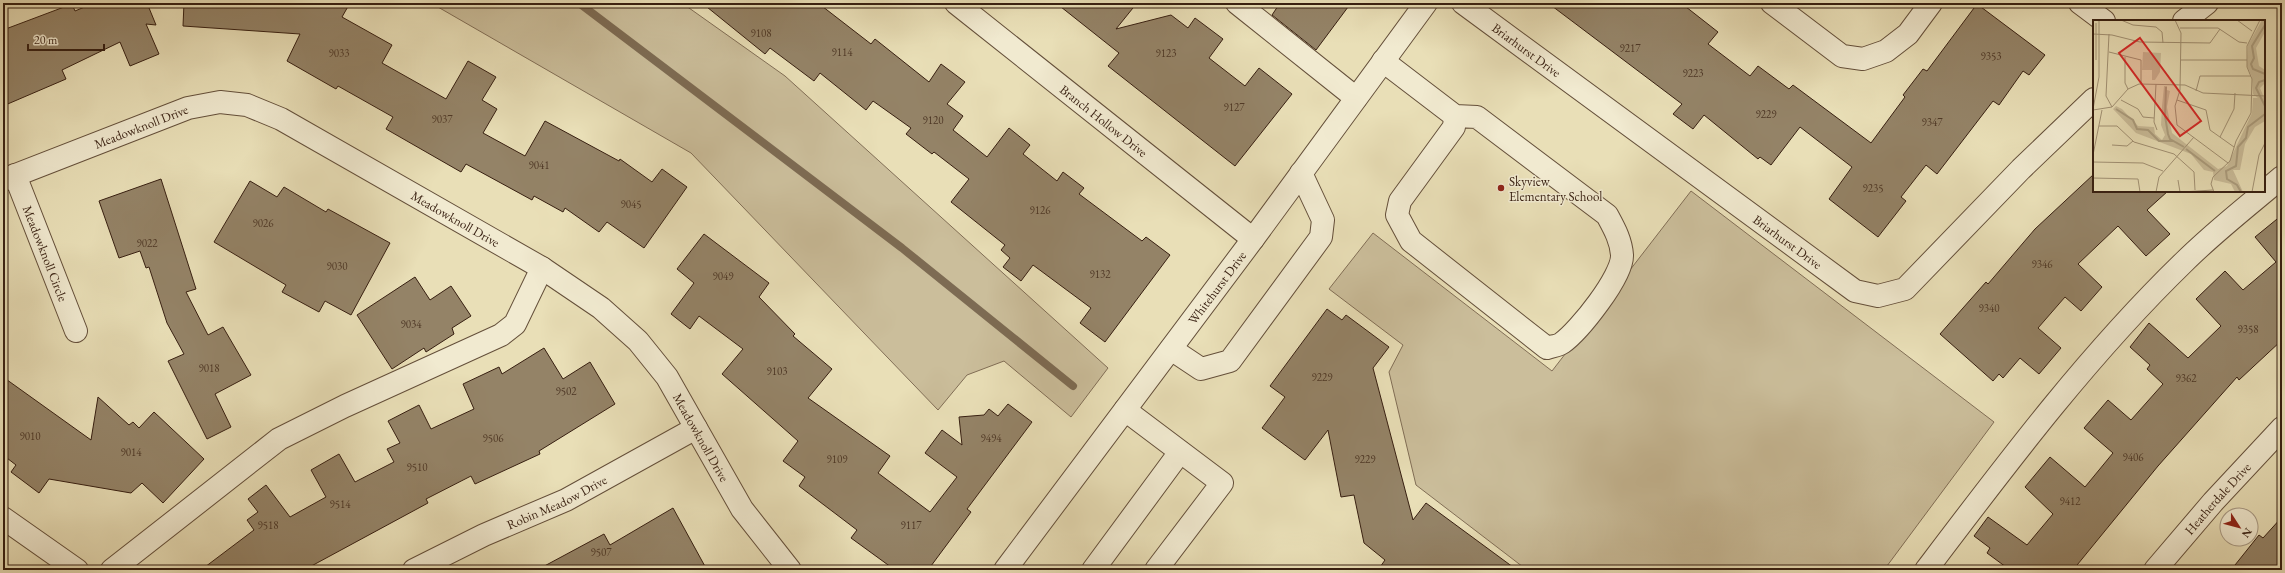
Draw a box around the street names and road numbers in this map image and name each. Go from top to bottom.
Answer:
street label: Briarhurst Drive [1489,19,1564,81]
street label: Branch Hollow Drive [1056,81,1151,161]
street label: Meadowknoll Drive [92,101,190,153]
street label: Meadowknoll Drive [408,187,503,251]
street label: Meadowknoll Circle [19,203,72,304]
street label: Briarhurst Drive [1750,211,1825,273]
street label: Whitehurst Drive [1184,248,1250,328]
street label: Meadowknoll Drive [669,390,733,485]
street label: Heatherdale Drive [2181,459,2255,538]
street label: Robin Meadow Drive [504,471,610,533]

